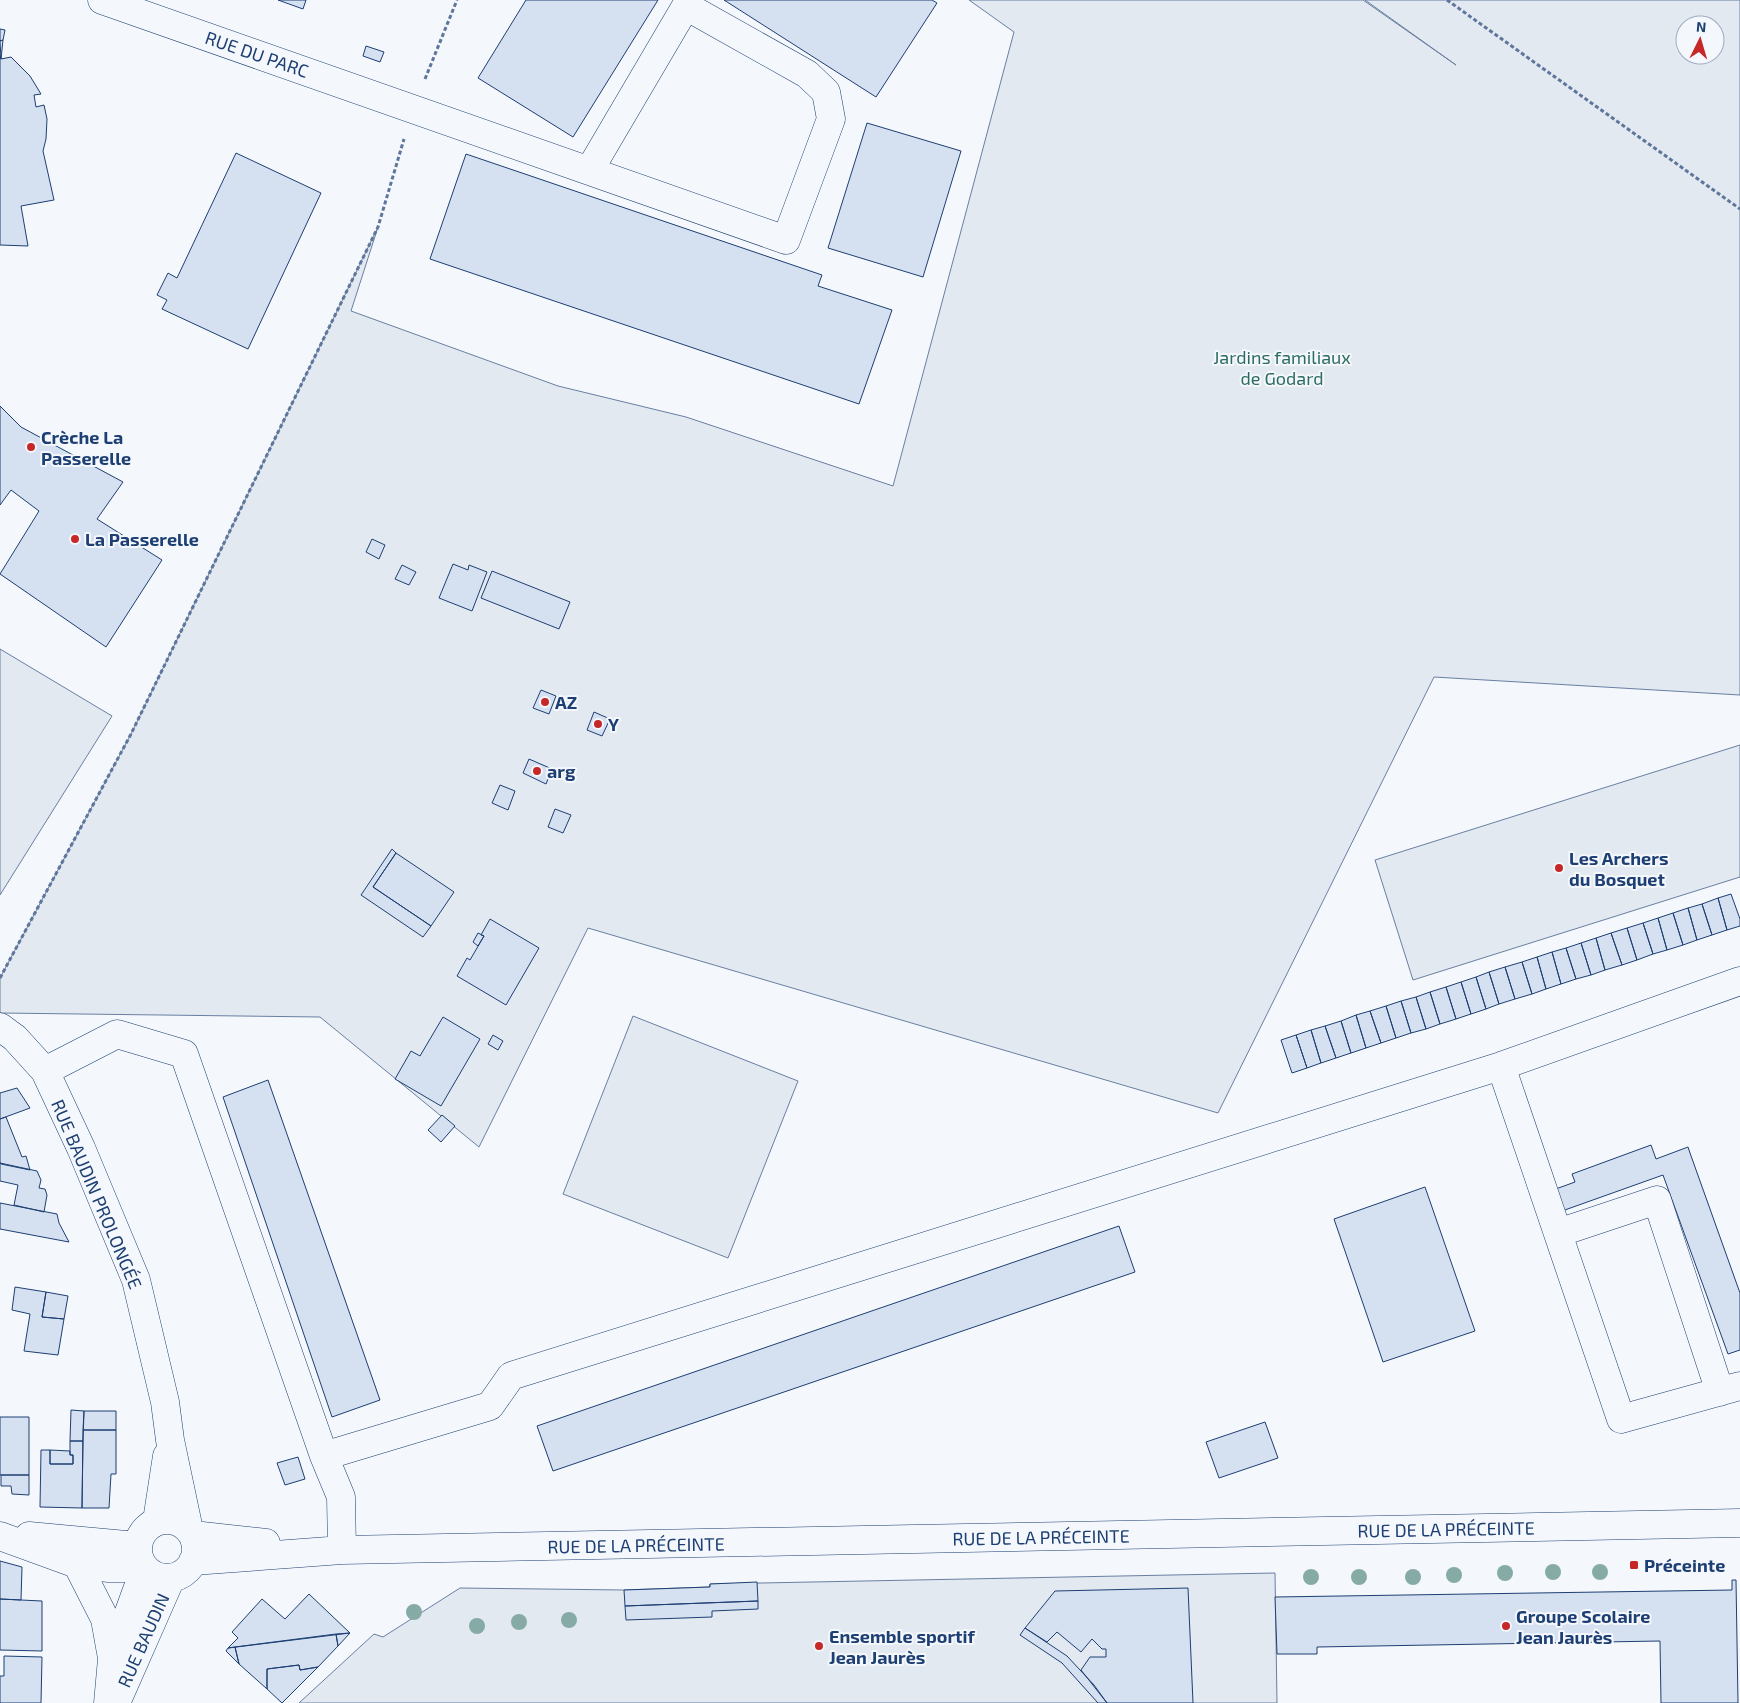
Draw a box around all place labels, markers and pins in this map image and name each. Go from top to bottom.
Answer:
place label: Crèche La Passerelle [41,426,131,469]
marker: Crèche La Passerelle [25,441,37,453]
place label: La Passerelle [85,528,199,550]
marker: La Passerelle [69,533,81,545]
place label: AZ [555,691,577,713]
marker: AZ [539,696,551,708]
place label: Y [608,713,619,735]
marker: Y [592,718,604,730]
place label: arg [547,760,576,782]
marker: arg [531,765,543,777]
place label: Les Archers du Bosquet [1569,847,1668,890]
marker: Les Archers du Bosquet [1553,862,1565,874]
place label: Préceinte [1644,1554,1725,1576]
marker: Préceinte [1628,1559,1640,1571]
place label: Groupe Scolaire Jean Jaurès [1516,1605,1650,1648]
marker: Groupe Scolaire Jean Jaurès [1500,1620,1512,1632]
place label: Ensemble sportif Jean Jaurès [829,1625,975,1668]
marker: Ensemble sportif Jean Jaurès [813,1640,825,1652]

